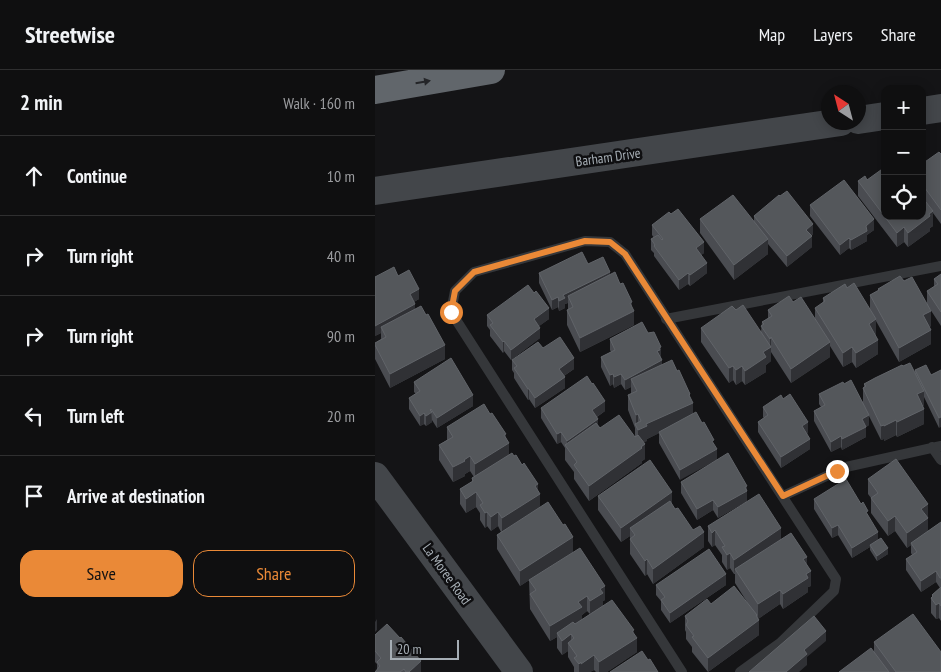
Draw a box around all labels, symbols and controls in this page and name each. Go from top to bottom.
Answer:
text: Streetwise [25,19,115,50]
text: Map [759,23,785,46]
text: Layers [813,23,853,46]
text: Share [881,23,916,46]
one-way arrow [415,77,431,85]
north arrow [821,85,866,130]
map controls [881,85,926,220]
button: + [881,85,926,130]
text: 2 min [20,89,62,116]
text: Walk · 160 m [283,93,355,113]
button: − [881,130,926,175]
street label: Barham Drive [574,144,642,170]
icon: ahead [20,162,48,190]
text: Continue [67,164,127,188]
text: 10 m [327,166,355,186]
button: locate [881,175,926,220]
icon: right [20,242,48,270]
text: Turn right [67,244,133,268]
text: 40 m [327,246,355,266]
route start [440,301,463,324]
icon: right [20,322,48,350]
text: Turn right [67,324,133,348]
text: 90 m [327,326,355,346]
icon: left [20,402,48,430]
text: Turn left [67,404,124,428]
text: 20 m [327,406,355,426]
route end [826,460,849,483]
icon: arrive [20,482,48,510]
text: Arrive at destination [67,484,205,508]
street label: La Moree Road [419,540,475,608]
button: Save [20,550,183,597]
button: Share [193,550,355,597]
scale bar [390,637,459,660]
text: 20 m [397,640,422,658]

